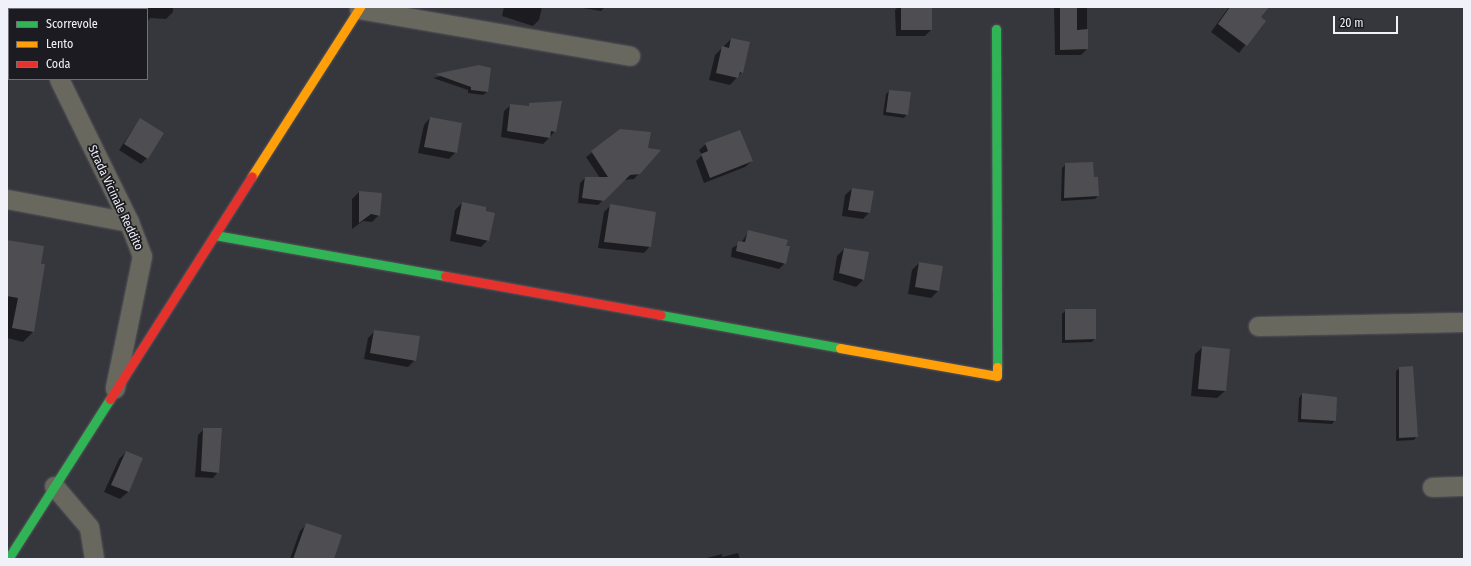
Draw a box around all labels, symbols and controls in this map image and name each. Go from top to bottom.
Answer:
legend [8,8,148,80]
scale bar [1335,8,1400,34]
text: 20 m [1340,16,1364,30]
text: Scorrevole [46,17,98,31]
text: Lento [46,37,73,51]
text: Coda [46,57,70,71]
street label: Strada Vicinale Reddito [84,143,146,253]

